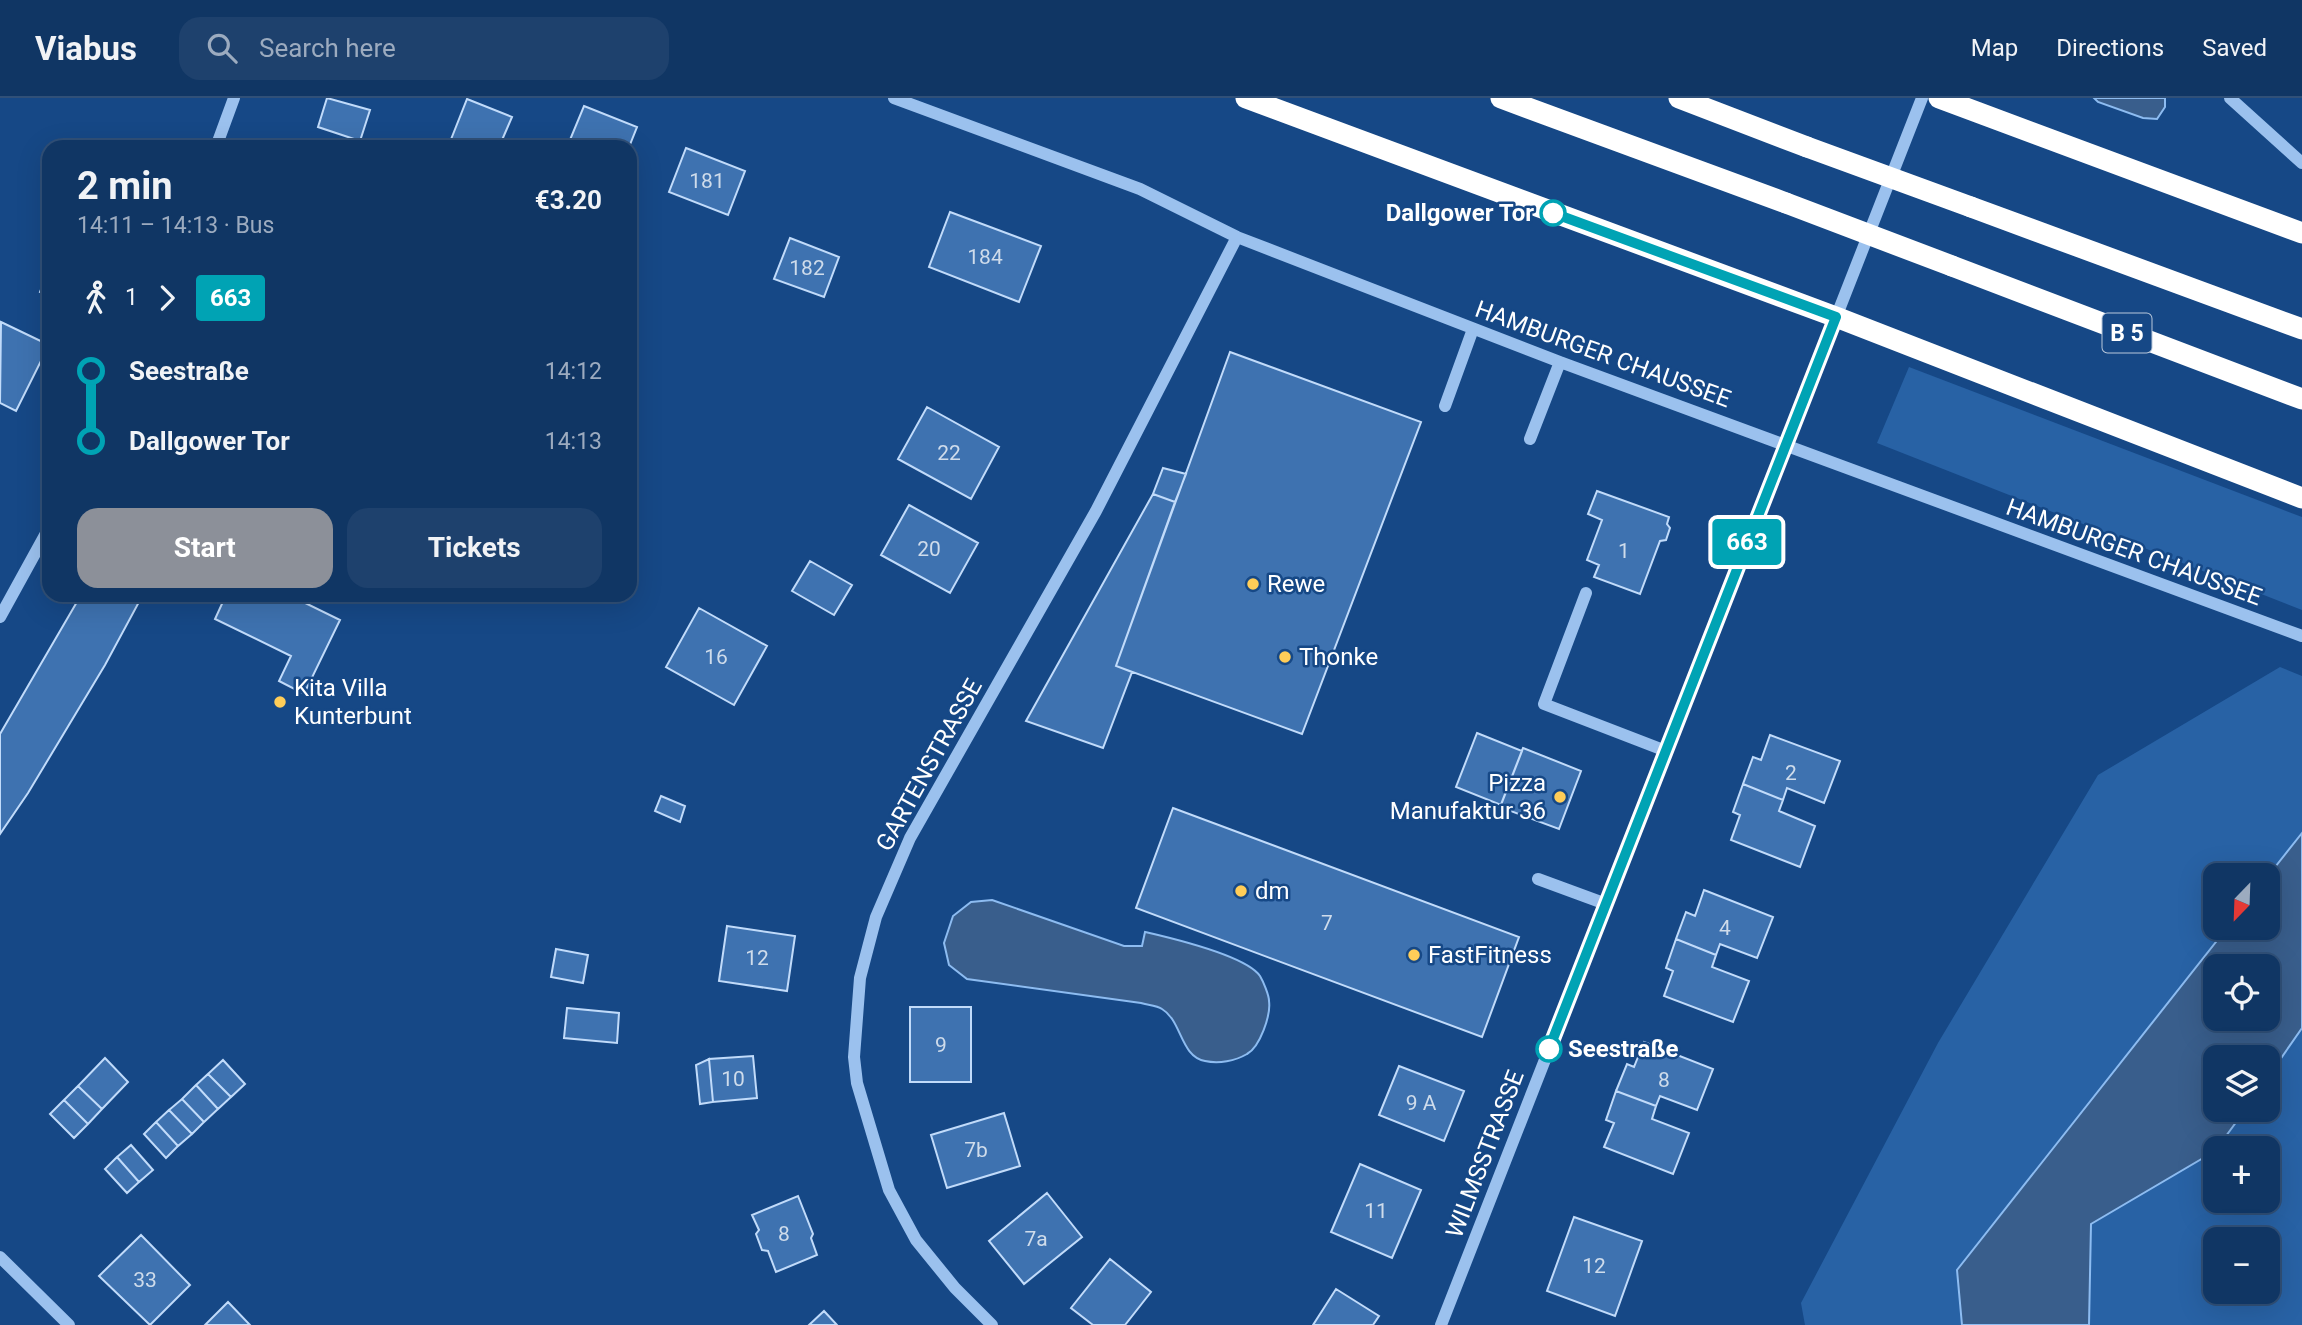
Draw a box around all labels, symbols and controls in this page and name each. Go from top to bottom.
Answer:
search box [179,17,669,80]
text: Viabus [35,29,137,68]
icon: search [203,29,241,67]
text: Search here [259,33,396,63]
text: Map [1971,34,2018,62]
text: Directions [2056,34,2164,62]
text: Saved [2202,34,2267,62]
text: 2 min [77,164,173,208]
house number: 181 [689,169,725,193]
text: €3.20 [535,185,602,215]
place label: Dallgower Tor [1386,199,1534,227]
marker: Dallgower Tor [1540,200,1566,226]
text: 14:11 – 14:13 · Bus [77,212,274,239]
house number: 184 [967,245,1003,269]
house number: 182 [789,256,825,280]
icon: walk [77,279,115,317]
icon: forward [148,279,186,317]
text: 1 [125,284,138,311]
text: 663 [210,284,251,312]
street label: HAMBURGER CHAUSSEE [1471,295,1735,413]
road number: B 5 [2102,314,2152,352]
text: Seestraße [129,356,249,386]
text: 14:12 [545,358,602,385]
text: Dallgower Tor [129,426,290,456]
text: 14:13 [545,428,602,455]
house number: 22 [937,441,961,465]
street label: HAMBURGER CHAUSSEE [2002,493,2266,611]
button: Start [77,508,333,588]
button: Tickets [347,508,602,588]
line badge: 663 [1707,519,1787,565]
text: 663 [1726,528,1768,556]
house number: 20 [917,537,941,561]
house number: 1 [1618,539,1630,563]
place label: Rewe [1267,570,1325,598]
marker: Rewe [1245,576,1261,592]
place label: Thonke [1299,643,1378,671]
house number: 16 [704,645,728,669]
marker: Thonke [1277,649,1293,665]
place label: Kita Villa Kunterbunt [294,674,412,730]
street label: GARTENSTRASSE [870,674,988,856]
marker: Kita Villa Kunterbunt [272,694,288,710]
house number: 2 [1785,761,1797,785]
place label: Pizza Manufaktur 36 [1390,769,1546,825]
marker: Pizza Manufaktur 36 [1552,789,1568,805]
north arrow [2203,863,2280,940]
map controls [2203,863,2280,1304]
place label: dm [1255,877,1290,905]
marker: dm [1233,883,1249,899]
house number: 7 [1321,911,1333,935]
house number: 4 [1719,916,1731,940]
place label: FastFitness [1428,941,1552,969]
house number: 12 [745,946,769,970]
marker: FastFitness [1406,947,1422,963]
button: locate [2203,954,2280,1031]
house number: 9 [935,1033,947,1057]
place label: Seestraße [1568,1035,1679,1063]
marker: Seestraße [1536,1036,1562,1062]
button: layers [2203,1045,2280,1122]
street label: WILMSSTRASSE [1440,1066,1530,1242]
house number: 10 [721,1067,745,1091]
house number: 8 [1658,1068,1670,1092]
house number: 9 A [1406,1091,1437,1115]
button: + [2203,1136,2280,1213]
house number: 7b [964,1138,988,1162]
house number: 11 [1364,1199,1388,1223]
house number: 8 [778,1222,790,1246]
house number: 7a [1024,1227,1048,1251]
button: − [2203,1227,2280,1304]
house number: 12 [1582,1254,1606,1278]
house number: 33 [133,1268,157,1292]

